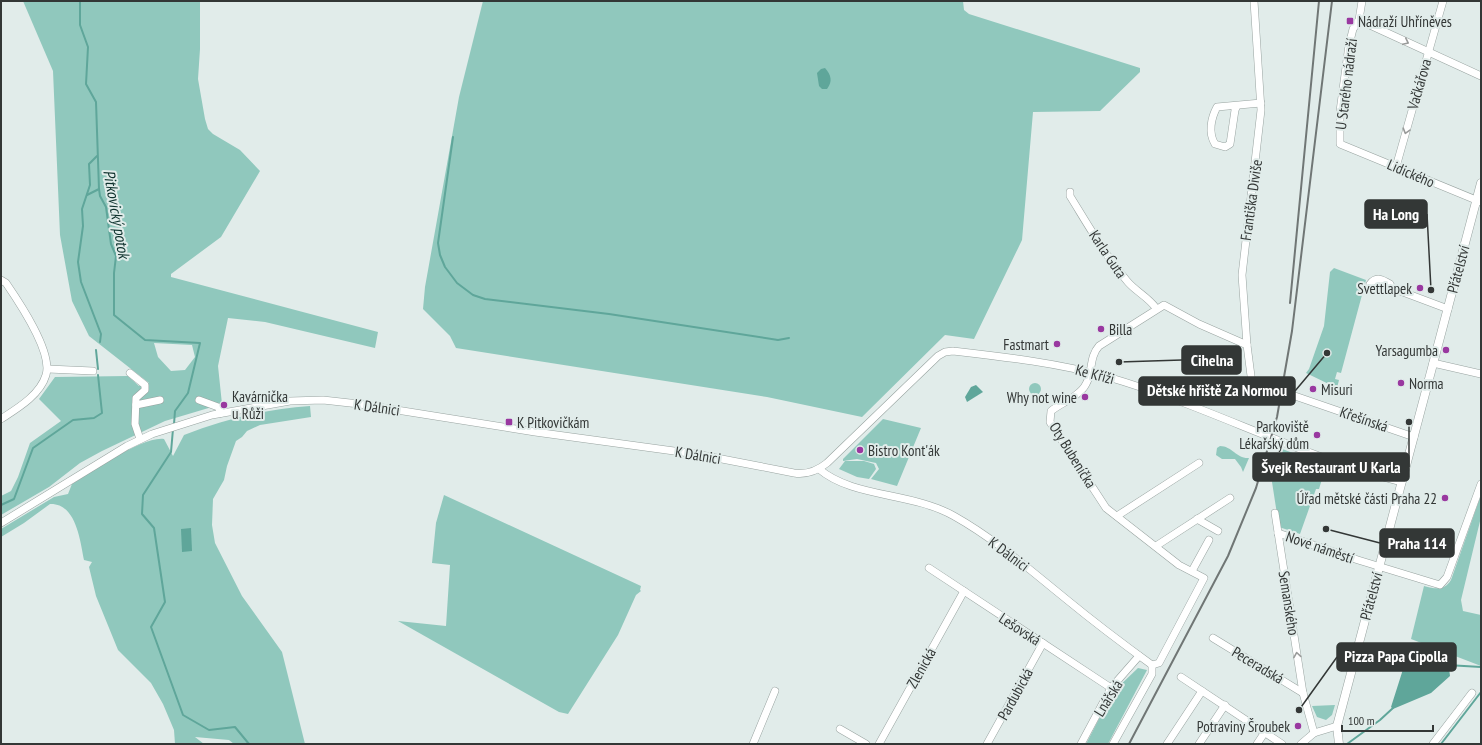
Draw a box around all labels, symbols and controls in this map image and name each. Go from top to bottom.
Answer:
place label: Nádraží Uhříněves [1358,12,1452,31]
marker: Nádraží Uhříněves [1345,16,1355,26]
street label: U Starého nádraží [1331,36,1361,131]
one-way arrow [1402,37,1410,45]
street label: Vačkářova [1402,57,1435,112]
one-way arrow [1402,127,1411,134]
street label: Lidického [1384,155,1438,191]
street label: Františka Diviše [1236,158,1266,242]
water label: Pitkovický potok [99,168,135,262]
callout: Ha Long [1365,200,1427,228]
text: Ha Long [1373,204,1419,224]
street label: Karla Guta [1085,226,1131,282]
street label: Přátelství [1443,242,1474,295]
place label: Svettlapek [1357,279,1412,298]
marker: Svettlapek [1415,283,1425,293]
place label: Billa [1109,320,1132,339]
marker: Billa [1096,324,1106,334]
place label: Fastmart [1003,335,1049,354]
marker: Fastmart [1052,339,1062,349]
place label: Yarsagumba [1376,341,1438,360]
marker: Yarsagumba [1441,345,1451,355]
callout: Cihelna [1182,346,1241,374]
text: Cihelna [1191,350,1234,370]
street label: Ke Kříži [1073,360,1117,388]
place label: Norma [1409,374,1443,393]
callout: Dětské hřiště Za Normou [1139,377,1295,405]
marker: Norma [1396,378,1406,388]
text: Dětské hřiště Za Normou [1147,380,1287,400]
place label: Misuri [1321,380,1353,399]
marker: Misuri [1308,384,1318,394]
place label: Kavárnička u Růži [232,387,288,423]
place label: Why not wine [1007,388,1077,407]
marker: Why not wine [1080,392,1090,402]
street label: K Dálnici [353,394,401,420]
marker: Kavárnička u Růži [219,400,229,410]
street label: Křešínská [1337,402,1391,436]
place label: K Pitkovičkám [517,413,589,432]
marker: K Pitkovičkám [504,417,514,427]
place label: Parkoviště Lékařský dům [1239,417,1309,453]
street label: Oty Bubeníčka [1045,419,1101,491]
marker: Parkoviště Lékařský dům [1312,430,1322,440]
place label: Bistro Kont'ák [868,441,940,460]
street label: K Dálnici [674,442,722,468]
marker: Bistro Kont'ák [855,445,865,455]
callout: Švejk Restaurant U Karla [1253,453,1409,481]
text: Švejk Restaurant U Karla [1261,457,1401,477]
place label: Úřad mětské části Praha 22 [1296,489,1437,508]
marker: Úřad mětské části Praha 22 [1440,493,1450,503]
street label: Nové náměstí [1284,527,1357,568]
callout: Praha 114 [1380,529,1454,557]
street label: K Dálnici [985,533,1033,575]
text: Praha 114 [1388,533,1447,553]
street label: Semanského [1275,569,1303,637]
street label: Přátelství [1356,569,1387,622]
street label: Lešovská [996,609,1044,649]
street label: Peceradská [1229,642,1287,688]
callout: Pizza Papa Cipolla [1337,643,1456,671]
street label: Zlenická [902,644,940,692]
text: Pizza Papa Cipolla [1344,646,1448,666]
one-way arrow [1293,651,1302,658]
street label: Pardubická [993,665,1037,723]
street label: Lnářská [1089,676,1127,720]
scale bar [1342,707,1433,733]
text: 100 m [1348,713,1375,728]
place label: Potraviny Šroubek [1197,717,1290,736]
marker: Potraviny Šroubek [1293,721,1303,731]

